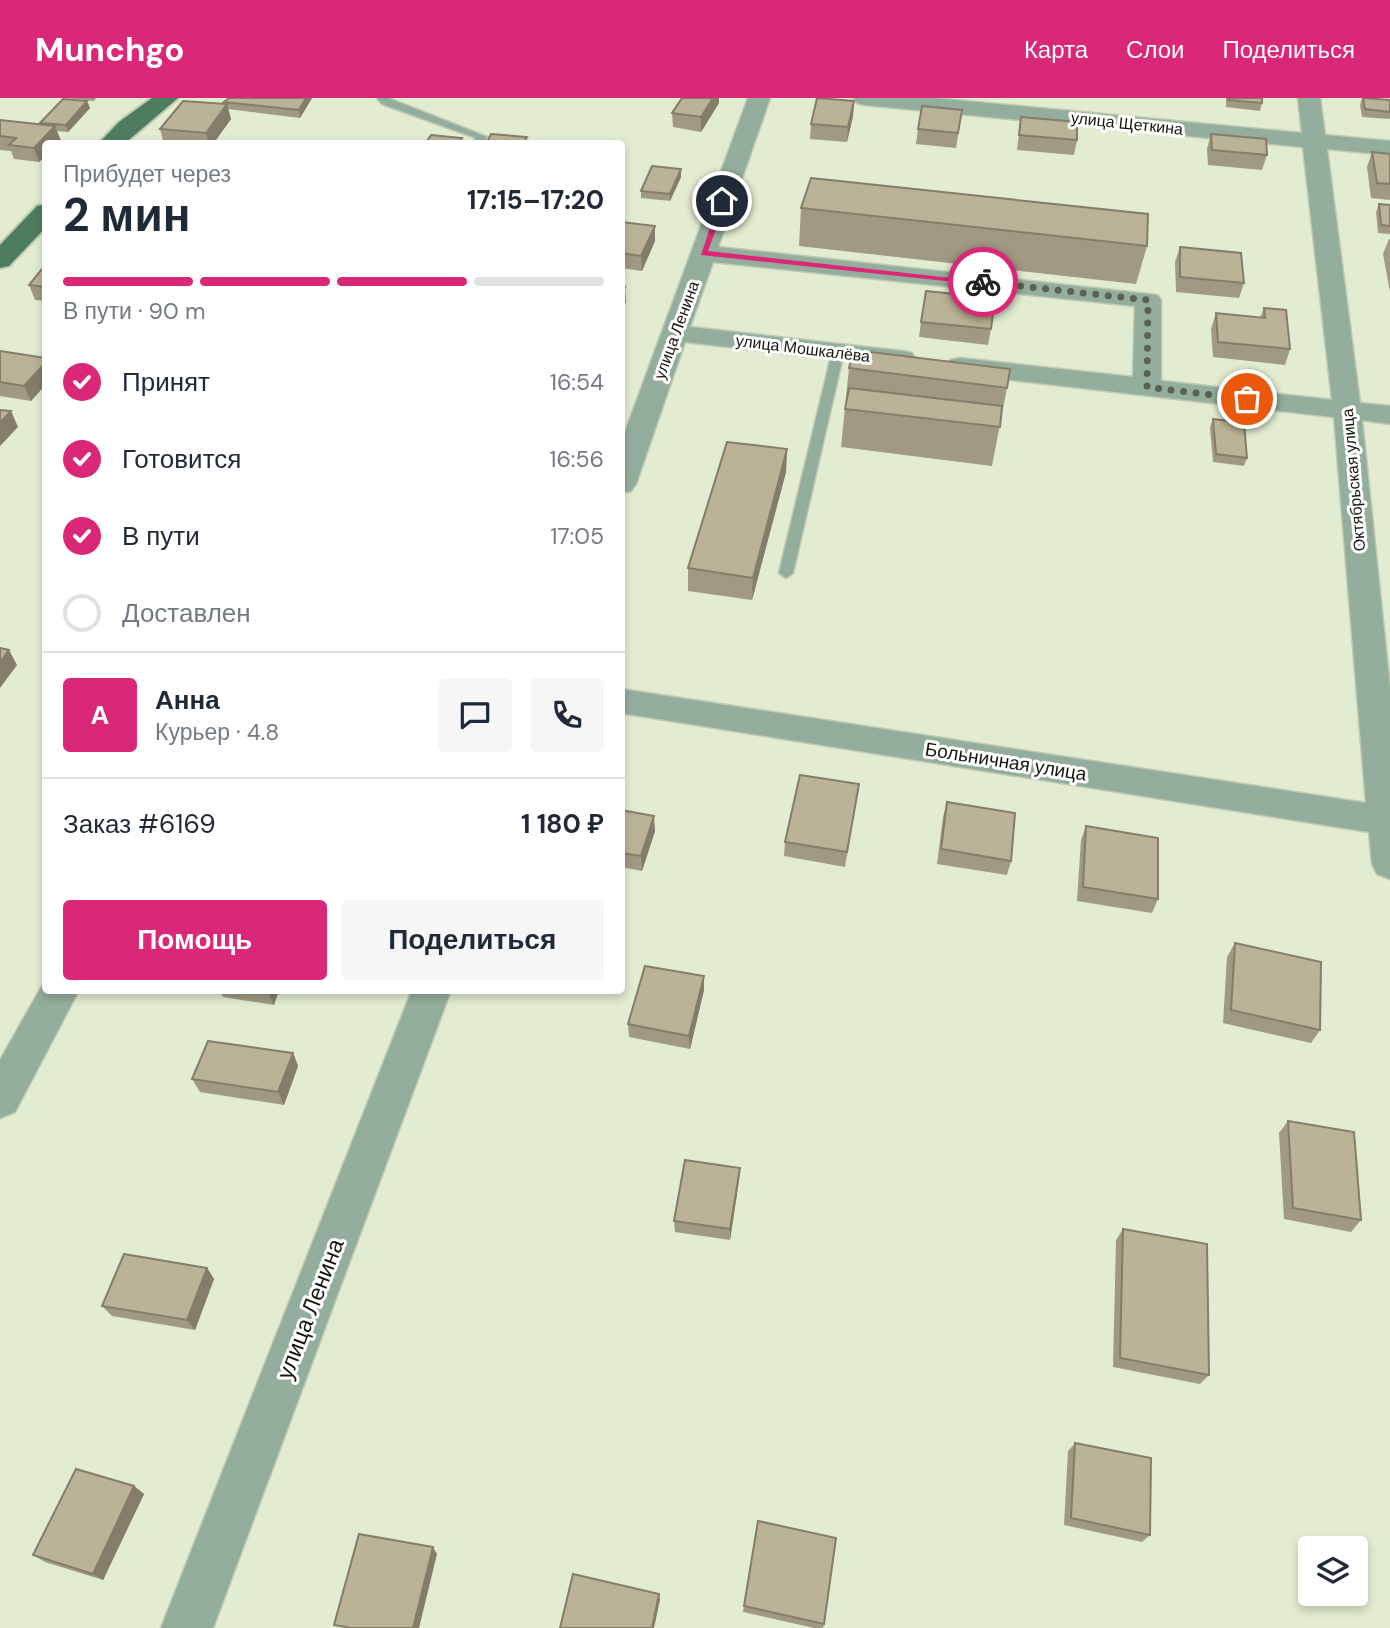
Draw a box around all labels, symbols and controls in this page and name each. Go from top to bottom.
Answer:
text: Munchgo [35,28,185,71]
text: Карта [1024,34,1088,65]
text: Слои [1126,34,1184,65]
text: Поделиться [1222,34,1355,65]
street label: улица Щеткина [1070,107,1184,140]
text: Прибудет через [63,159,231,189]
pin [692,171,752,231]
icon: home [703,182,741,220]
text: 17:15–17:20 [467,183,604,217]
text: 2 мин [63,185,190,245]
courier [948,247,1018,317]
icon: bike [964,263,1002,301]
street label: улица Ленина [649,278,704,382]
text: В пути · 90 m [63,296,205,326]
street label: улица Мошкалёва [735,330,871,367]
icon: check [63,363,101,401]
text: Принят [122,365,210,399]
text: 16:54 [550,367,604,397]
pin [1217,369,1277,429]
icon: bag [1228,380,1266,418]
street label: Октябрьская улица [1337,408,1370,552]
icon: check [63,440,101,478]
text: Готовится [122,442,241,476]
text: 16:56 [549,444,604,474]
icon: check [63,517,101,555]
text: В пути [122,519,200,553]
text: 17:05 [550,521,604,551]
text: Доставлен [122,596,251,630]
button: chat [438,678,512,752]
button: phone [530,678,604,752]
text: Анна [155,683,220,717]
text: А [91,698,109,732]
text: Курьер · 4.8 [155,717,279,747]
street label: Больничная улица [923,736,1089,787]
text: Заказ #6169 [63,807,216,841]
text: 1 180 ₽ [521,807,604,841]
button: Помощь [63,900,327,980]
button: Поделиться [341,900,604,980]
street label: улица Ленина [269,1234,351,1384]
map controls [1298,1536,1368,1606]
button: layers [1298,1536,1368,1606]

